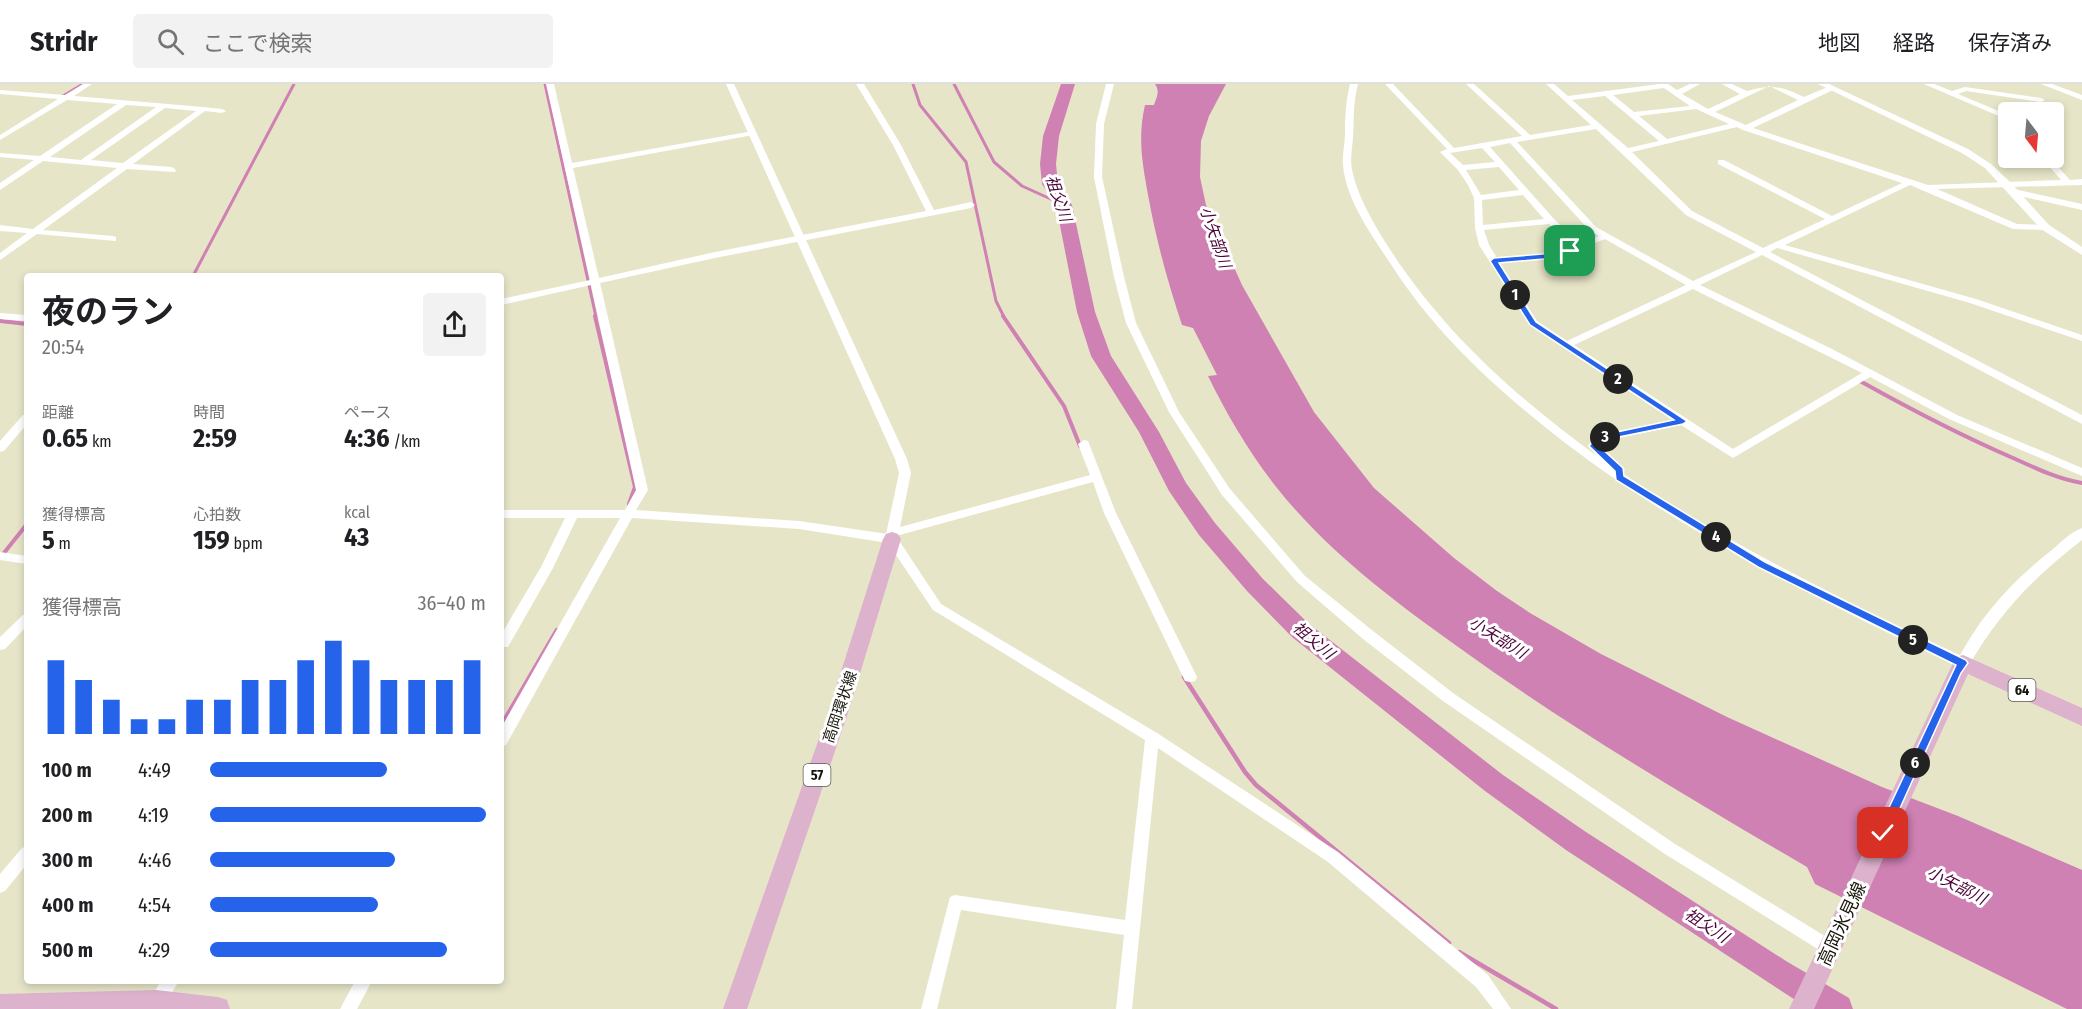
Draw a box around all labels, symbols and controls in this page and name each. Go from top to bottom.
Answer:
search box [133,14,553,68]
text: Stridr [30,25,97,58]
icon: search [154,25,187,58]
text: ここで検索 [202,30,312,57]
text: 地図 [1818,30,1860,56]
text: 経路 [1893,30,1935,56]
text: 保存済み [1968,30,2052,56]
north arrow [1998,102,2064,168]
map controls [1998,102,2064,168]
water label: 祖父川 [1042,172,1076,226]
water label: 小矢部川 [1196,204,1236,272]
pin [1544,225,1595,276]
icon: arrive [1553,234,1586,267]
pin: 1 [1500,280,1530,310]
text: 1 [1512,285,1518,304]
text: 夜のラン [42,292,174,332]
button: share [423,293,486,356]
text: 20:54 [42,335,84,359]
pin: 2 [1603,364,1633,394]
text: 2 [1614,369,1622,388]
text: 距離 [42,403,74,422]
text: 時間 [193,403,225,422]
text: ペース [344,403,391,422]
pin: 3 [1590,422,1620,452]
text: 0.65 [42,423,88,454]
text: 2:59 [193,423,237,454]
text: 4:36 [344,423,390,454]
text: 3 [1601,427,1609,446]
text: km [88,432,112,451]
text: /km [390,432,421,451]
text: kcal [344,503,370,522]
text: 獲得標高 [42,505,106,524]
text: 心拍数 [193,505,241,524]
text: 43 [344,522,369,553]
pin: 4 [1701,522,1731,552]
text: 5 [42,525,55,556]
text: 159 [193,525,230,556]
text: 4 [1712,527,1720,546]
text: m [55,534,71,553]
text: bpm [230,534,263,553]
text: 36–40 m [418,591,486,615]
text: 獲得標高 [42,595,122,619]
water label: 小矢部川 [1466,612,1532,663]
water label: 祖父川 [1289,618,1340,664]
pin: 5 [1898,625,1928,655]
text: 5 [1909,630,1917,649]
street label: 高岡環状線 [819,669,861,745]
road number: 64 [2008,679,2036,701]
pin: 6 [1900,748,1930,778]
text: 6 [1911,753,1919,772]
text: 100 m [42,758,92,782]
text: 4:49 [138,758,171,782]
road number: 57 [804,764,830,786]
text: 200 m [42,803,93,827]
text: 4:19 [138,803,169,827]
pin [1857,807,1908,858]
icon: check [1866,816,1899,849]
text: 300 m [42,848,93,872]
text: 4:46 [138,848,171,872]
water label: 小矢部川 [1924,862,1991,909]
street label: 高岡氷見線 [1813,879,1871,969]
text: 400 m [42,893,94,917]
text: 4:54 [138,893,171,917]
water label: 祖父川 [1681,904,1734,948]
text: 500 m [42,938,93,962]
text: 4:29 [138,938,170,962]

